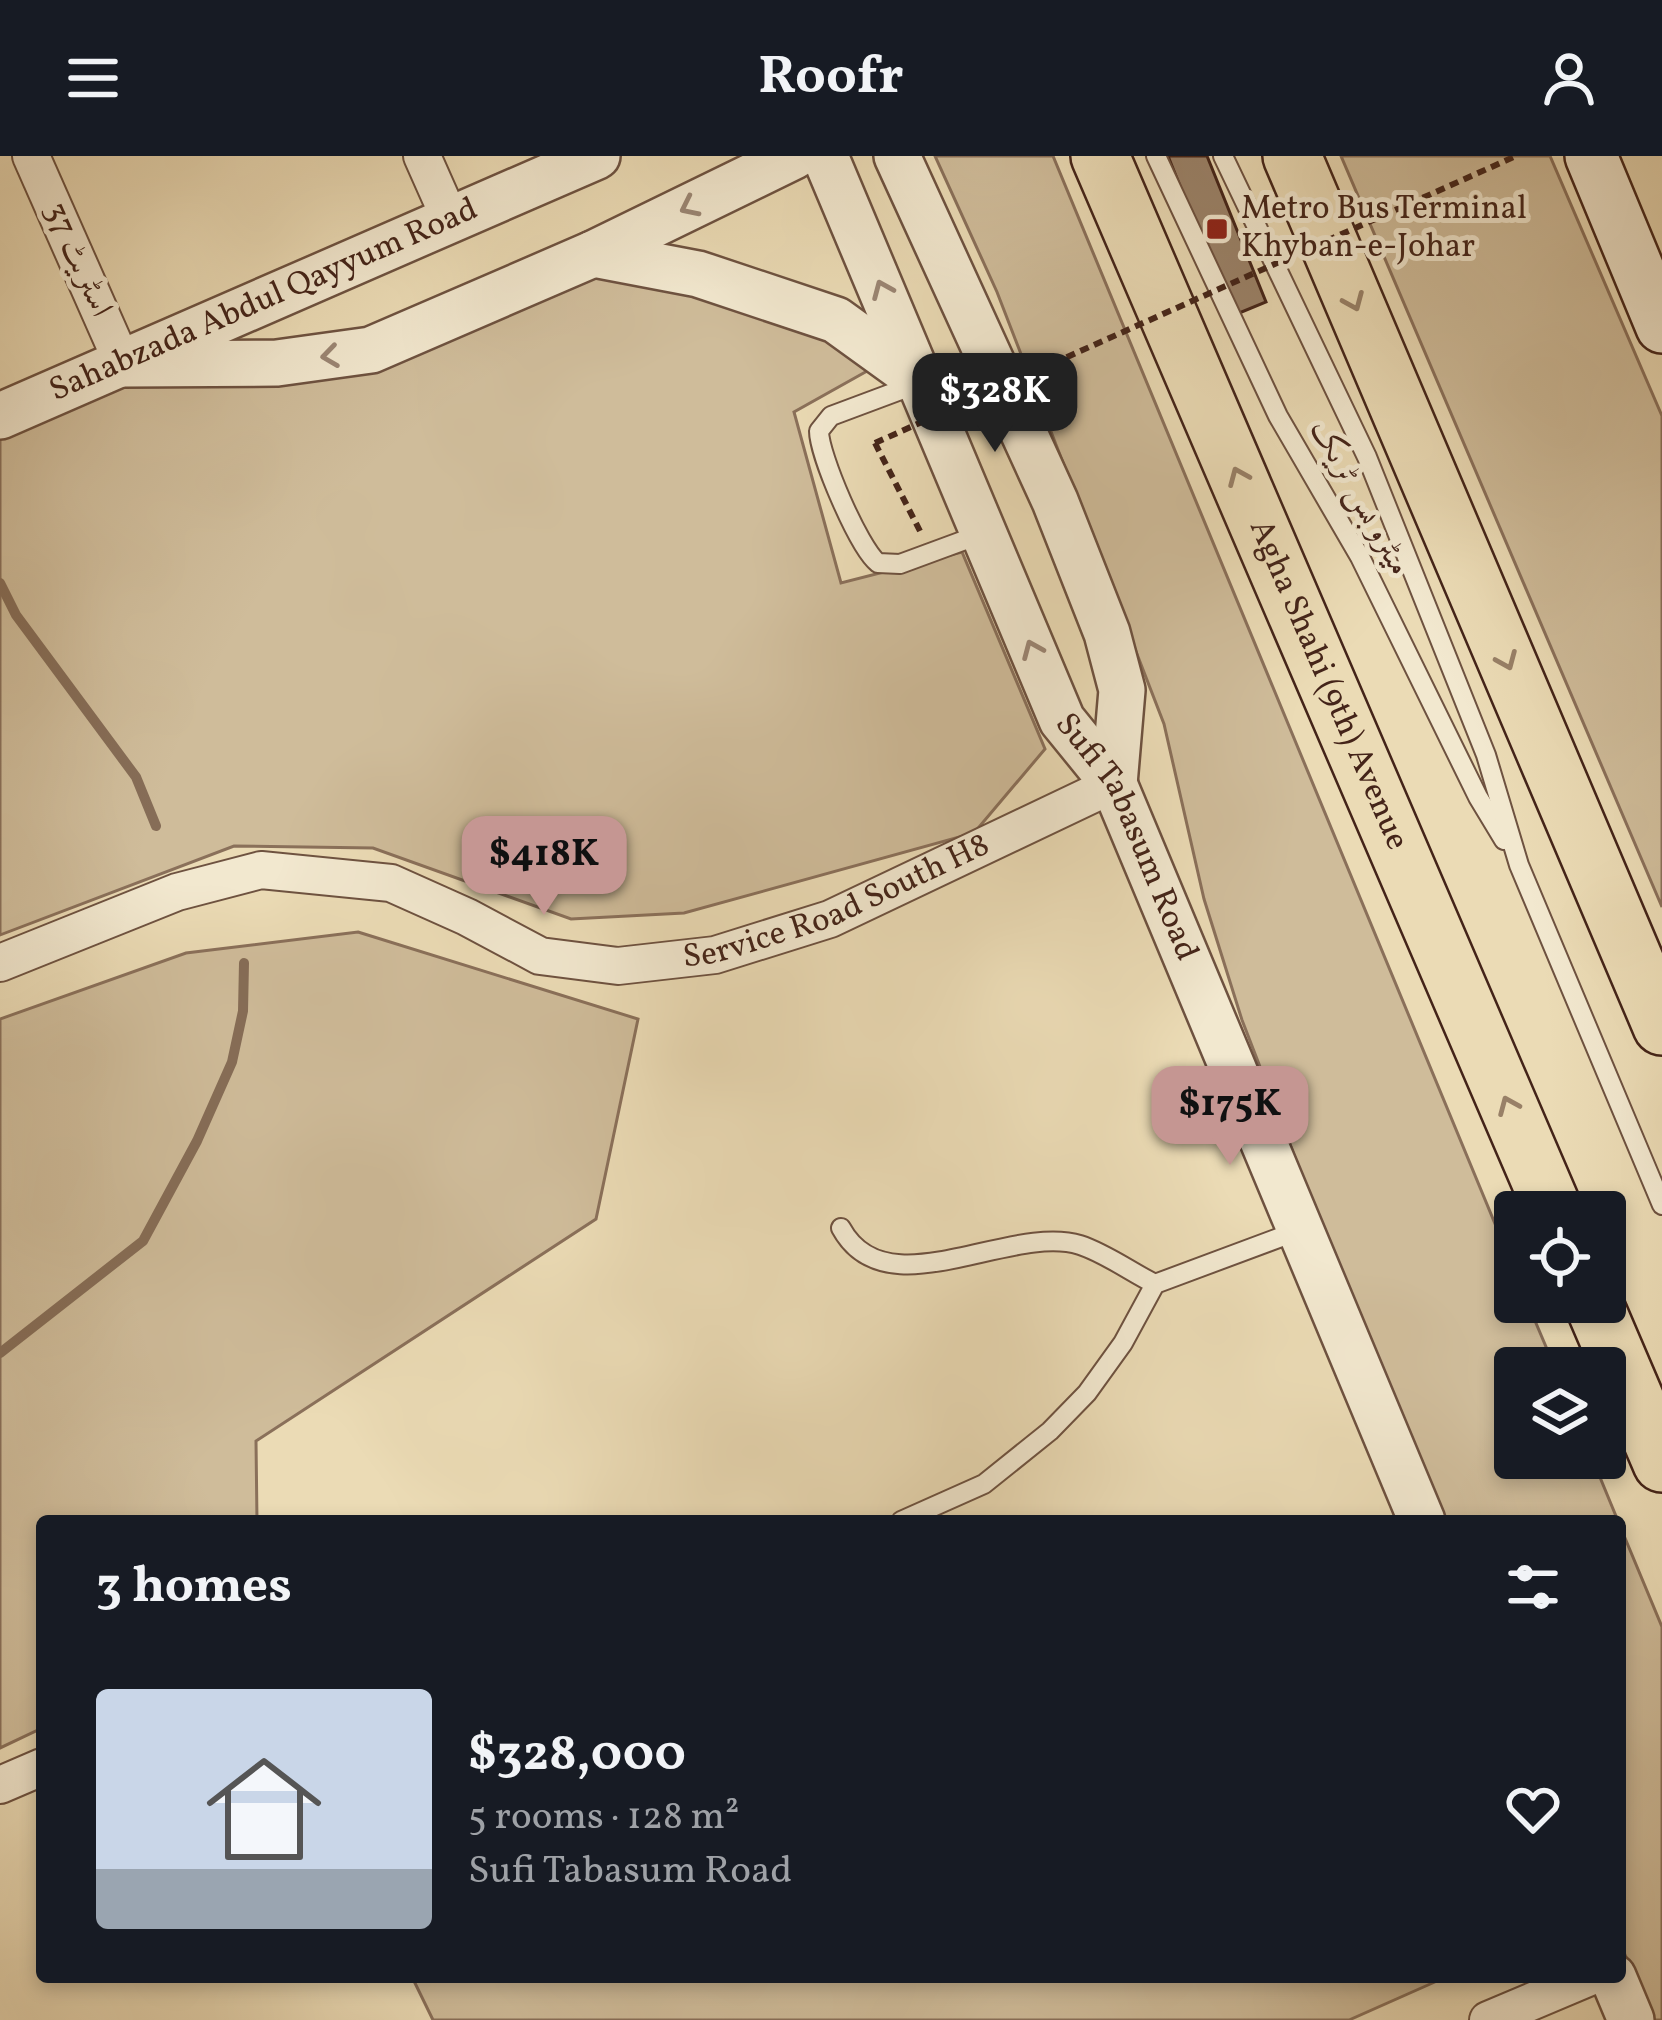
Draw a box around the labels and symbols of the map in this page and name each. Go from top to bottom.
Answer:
place label: Metro Bus Terminal Khyban-e-Johar [1241,187,1527,271]
street label: Sahabzada Abdul Qayyum Road [43,188,485,414]
one-way arrow [680,193,701,217]
street label: اسٹریٹ 37 [31,195,123,325]
marker: Metro Bus Terminal Khyban-e-Johar [1204,216,1230,242]
one-way arrow [872,280,896,301]
one-way arrow [1340,290,1364,312]
one-way arrow [320,342,340,368]
pin: $328K [911,353,1079,455]
street label: میٹرو بس ٹریک [1297,412,1421,584]
one-way arrow [1228,467,1252,488]
street label: Agha Shahi (9th) Avenue [1236,513,1419,858]
one-way arrow [1022,640,1046,661]
one-way arrow [1493,650,1517,671]
street label: Sufi Tabasum Road [1043,704,1209,968]
pin: $418K [460,816,628,918]
street label: Service Road South H8 [681,823,998,981]
pin: $175K [1146,1066,1314,1168]
one-way arrow [1498,1095,1522,1116]

